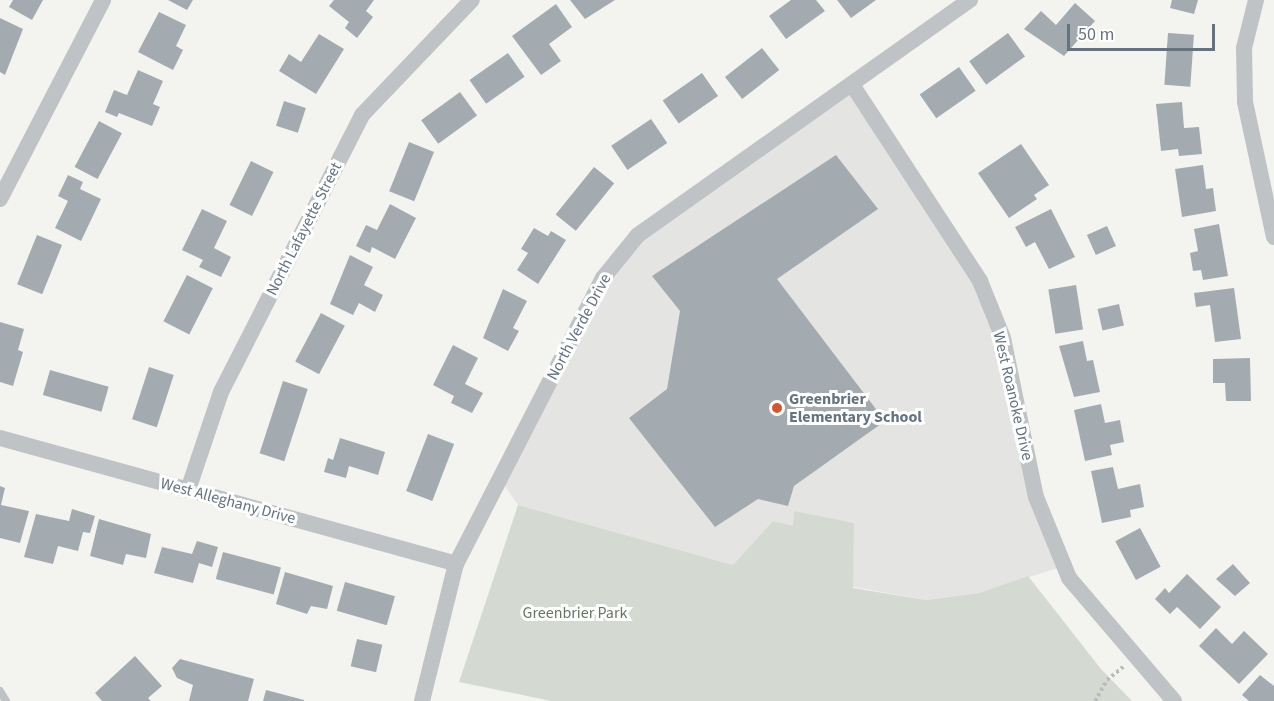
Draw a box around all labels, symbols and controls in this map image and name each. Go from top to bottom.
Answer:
scale bar [1070,12,1218,50]
text: 50 m [1078,22,1114,47]
street label: North Lafayette Street [262,159,346,299]
street label: North Verde Drive [543,270,615,384]
street label: West Roanoke Drive [989,330,1037,462]
place label: Greenbrier Elementary School [789,389,922,427]
marker: Greenbrier Elementary School [770,401,784,415]
street label: West Alleghany Drive [158,474,298,528]
park label: Greenbrier Park [523,603,627,623]

